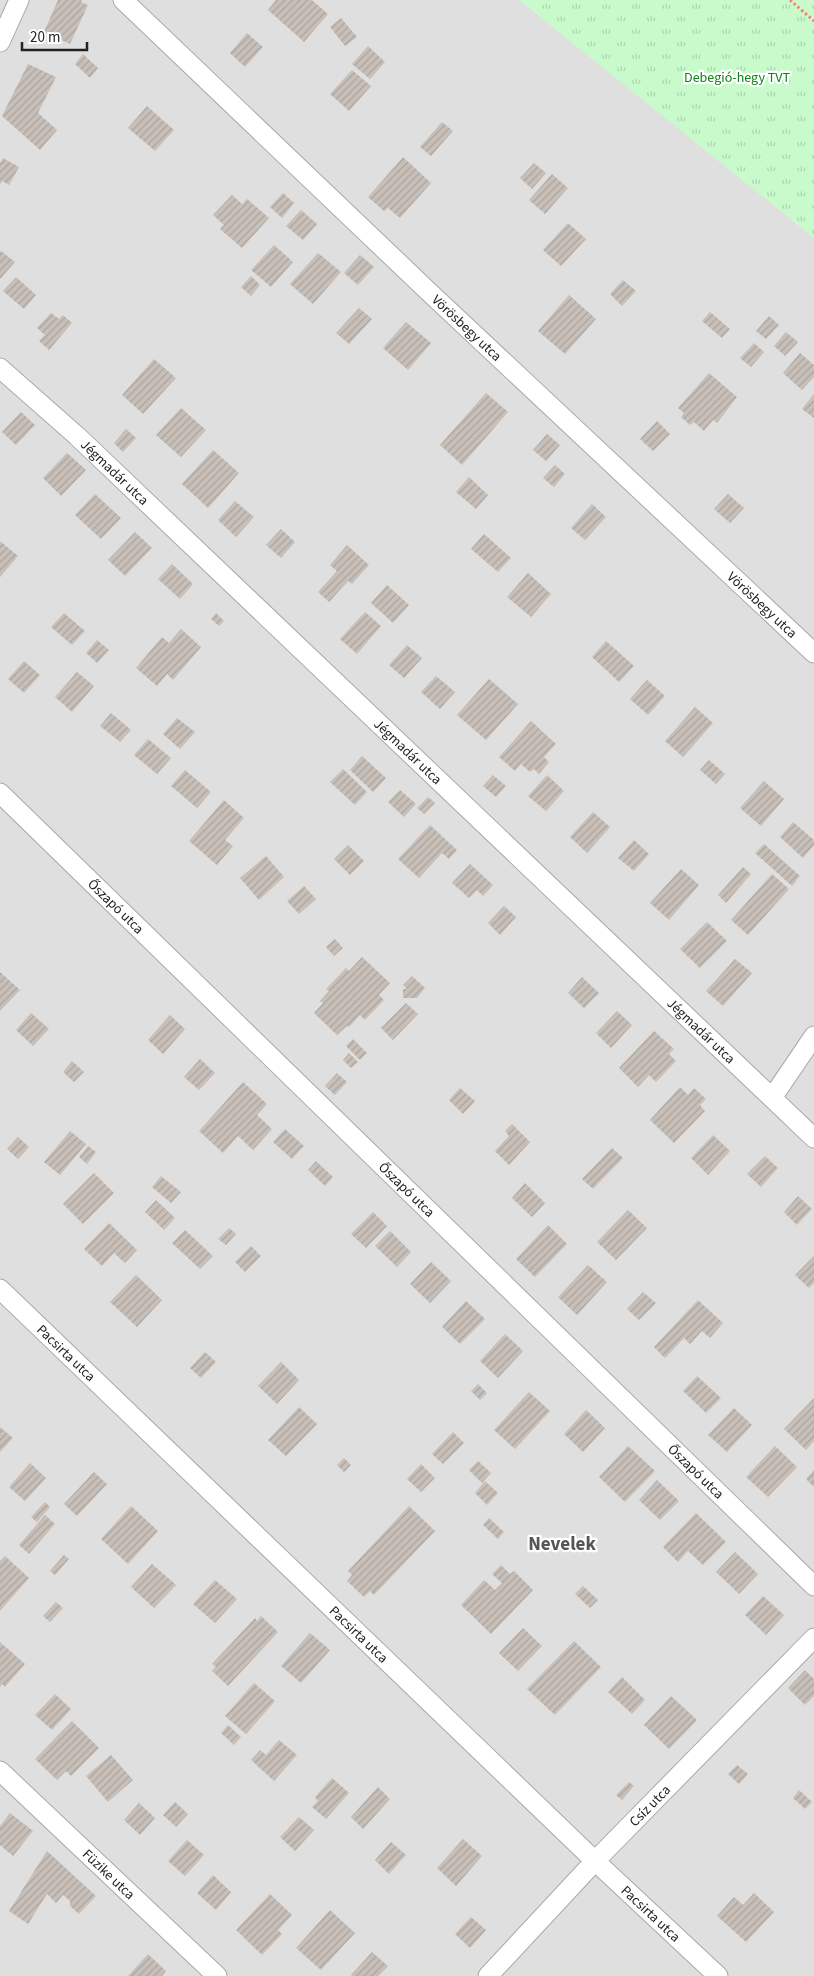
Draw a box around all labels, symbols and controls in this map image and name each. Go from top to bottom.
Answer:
scale bar [22,20,88,52]
text: 20 m [30,27,60,48]
park label: Debegió-hegy TVT [684,68,790,88]
street label: Vörösbegy utca [427,290,506,366]
street label: Jégmadár utca [76,435,153,510]
street label: Vörösbegy utca [722,567,801,643]
street label: Jégmadár utca [369,715,446,789]
street label: Őszapó utca [83,875,148,939]
street label: Jégmadár utca [662,994,739,1069]
street label: Őszapó utca [374,1158,439,1222]
street label: Pacsirta utca [32,1320,100,1387]
street label: Őszapó utca [663,1440,728,1504]
district label: Nevelek [528,1531,596,1558]
street label: Pacsirta utca [324,1602,392,1668]
street label: Csíz utca [625,1781,676,1832]
street label: Füzike utca [78,1845,139,1905]
street label: Pacsirta utca [616,1881,684,1947]

